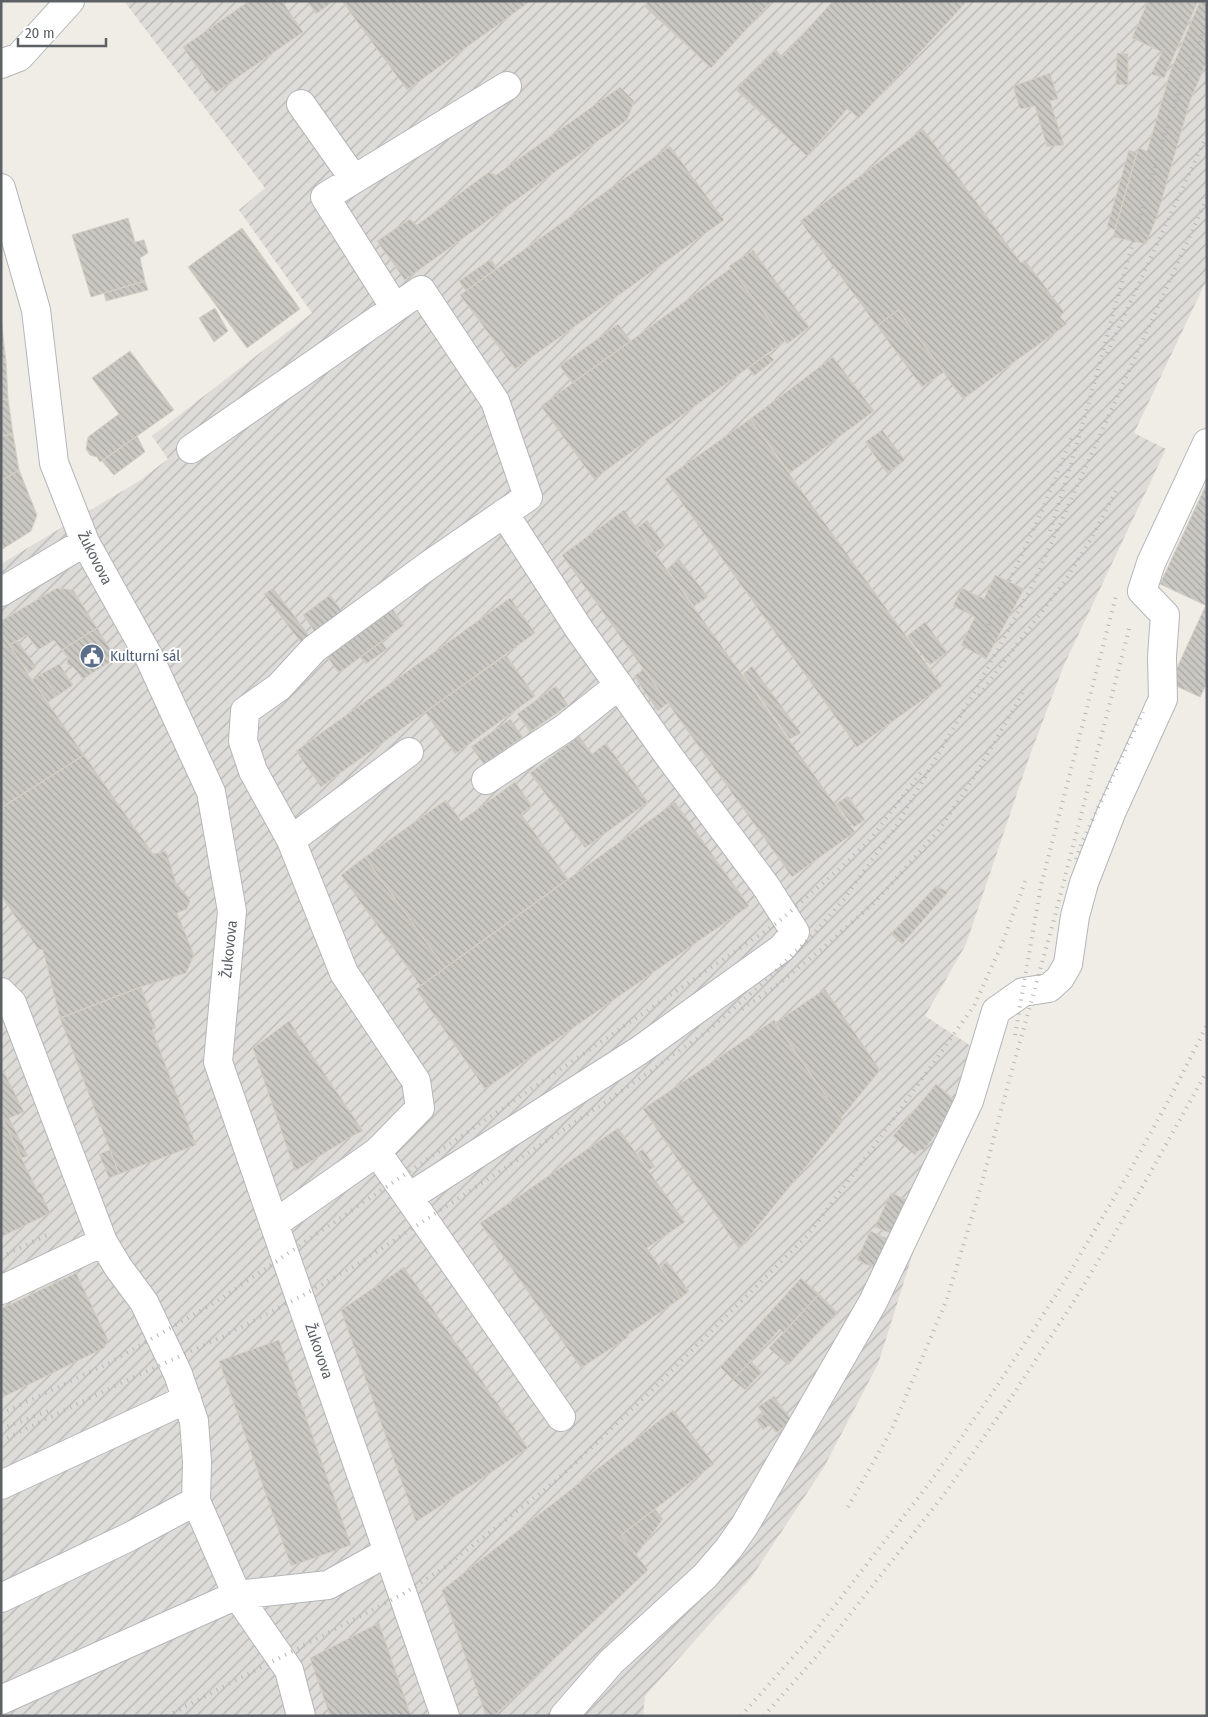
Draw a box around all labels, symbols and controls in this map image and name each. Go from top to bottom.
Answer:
scale bar [18,15,105,47]
text: 20 m [25,24,55,42]
street label: Žukovova [74,528,116,588]
public building icon: Kulturní sál [79,643,105,669]
place label: Kulturní sál [110,647,180,665]
street label: Žukovova [217,919,241,979]
street label: Žukovova [301,1321,337,1381]

